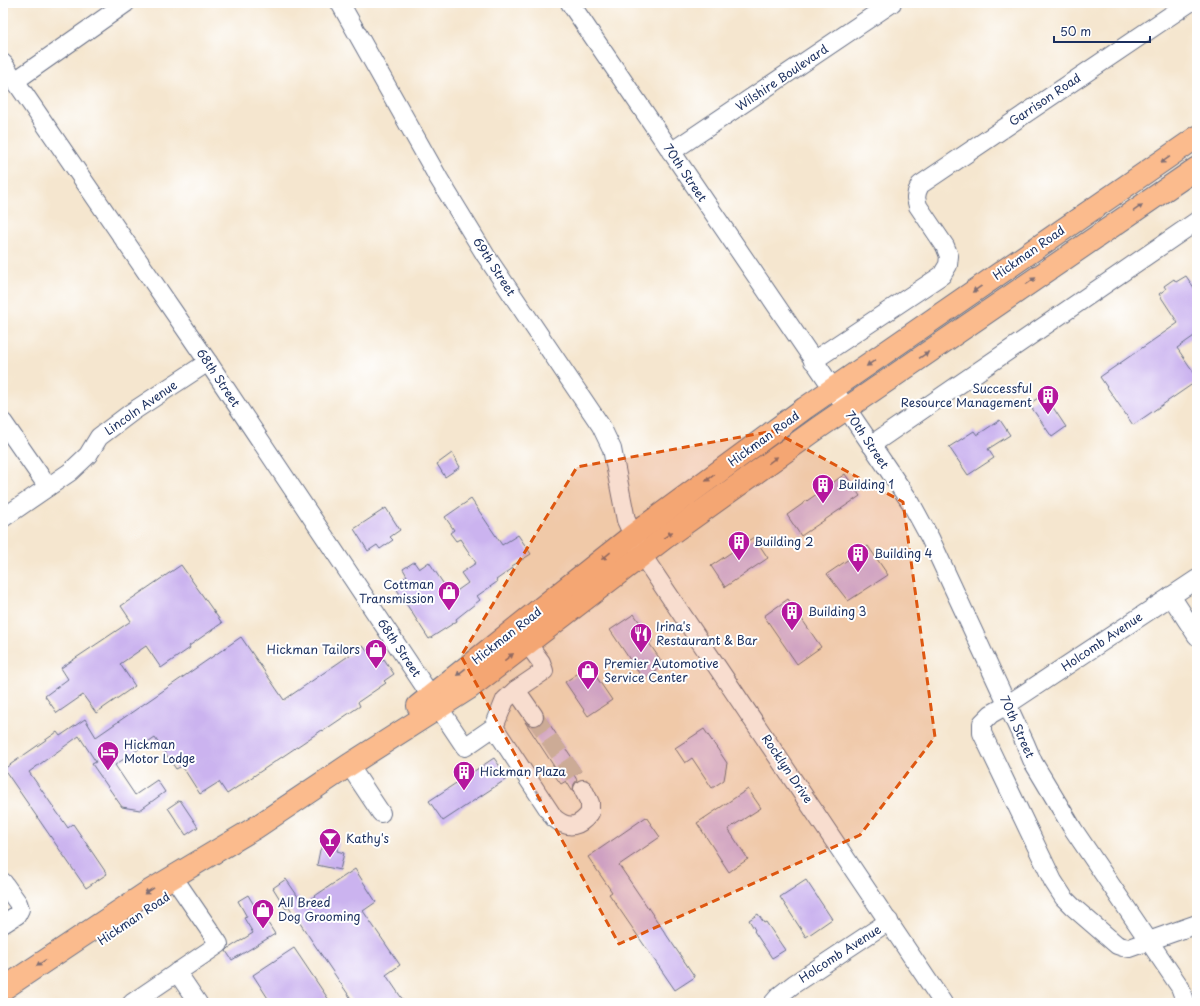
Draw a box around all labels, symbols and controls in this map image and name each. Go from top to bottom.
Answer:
scale bar [1054,18,1150,44]
text: 50 m [1060,22,1091,40]
street label: Wilshire Boulevard [732,39,832,115]
street label: Garrison Road [1005,68,1084,130]
street label: 70th Street [660,140,712,205]
one-way arrow [1159,156,1171,163]
one-way arrow [1133,204,1144,212]
street label: Hickman Road [989,221,1068,284]
street label: 69th Street [469,234,521,299]
one-way arrow [1026,277,1037,285]
one-way arrow [972,285,983,293]
street label: 68th Street [193,345,245,410]
one-way arrow [919,351,929,359]
one-way arrow [865,359,876,367]
street label: Lincoln Avenue [100,375,181,439]
place label: Successful Resource Management [901,379,1032,411]
building icon: Successful Resource Management [1035,383,1061,416]
street label: Hickman Road [724,406,803,470]
street label: 70th Street [842,407,894,472]
one-way arrow [768,456,779,464]
building icon: Building 1 [810,472,836,505]
one-way arrow [705,474,716,482]
place label: Building 1 [838,475,894,493]
building icon: Building 2 [726,529,752,562]
one-way arrow [662,531,673,540]
place label: Building 2 [754,532,813,550]
building icon: Building 4 [845,541,871,574]
place label: Building 4 [874,544,932,562]
one-way arrow [601,551,612,560]
place label: Cottman Transmission [359,575,434,607]
shop icon: Cottman Transmission [436,579,462,612]
building icon: Building 3 [779,599,805,632]
street label: Hickman Road [468,602,545,668]
place label: Building 3 [808,602,866,620]
street label: Holcomb Avenue [1057,607,1146,675]
street label: 68th Street [374,615,426,680]
place label: Irina's Restaurant & Bar [656,617,758,649]
restaurant icon: Irina's Restaurant & Bar [628,621,654,654]
shop icon: Hickman Tailors [363,637,389,670]
place label: Hickman Tailors [267,640,361,658]
one-way arrow [503,653,514,661]
place label: Premier Automotive Service Center [604,654,719,686]
shop icon: Premier Automotive Service Center [575,658,601,691]
one-way arrow [455,667,466,676]
street label: 70th Street [996,693,1040,761]
street label: Rocklyn Drive [758,730,818,807]
place label: Hickman Motor Lodge [124,735,195,767]
hotel icon: Hickman Motor Lodge [95,739,121,772]
building icon: Hickman Plaza [451,759,477,792]
place label: Hickman Plaza [480,762,566,780]
one-way arrow [535,789,543,800]
bar icon: Kathy's [317,826,343,859]
place label: Kathy's [346,829,389,847]
street label: Hickman Road [94,887,173,949]
one-way arrow [144,887,154,895]
place label: All Breed Dog Grooming [278,893,361,925]
shop icon: All Breed Dog Grooming [250,897,276,930]
street label: Holcomb Avenue [795,920,884,986]
one-way arrow [36,959,46,967]

